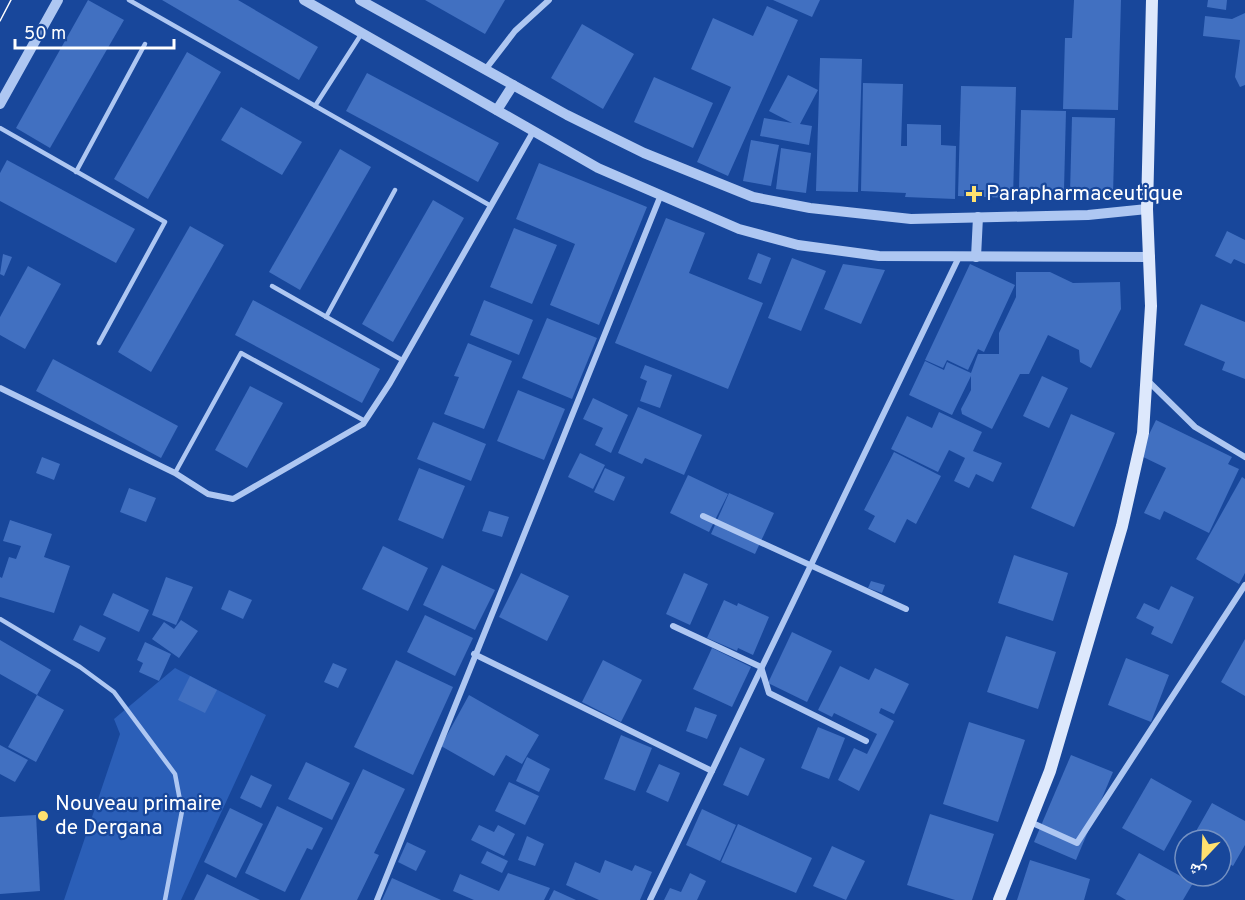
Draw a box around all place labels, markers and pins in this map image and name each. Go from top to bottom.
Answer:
place label: Parapharmaceutique [986,181,1183,208]
marker: Parapharmaceutique [967,187,981,201]
place label: Nouveau primaire de Dergana [55,791,222,842]
marker: Nouveau primaire de Dergana [36,809,50,823]

